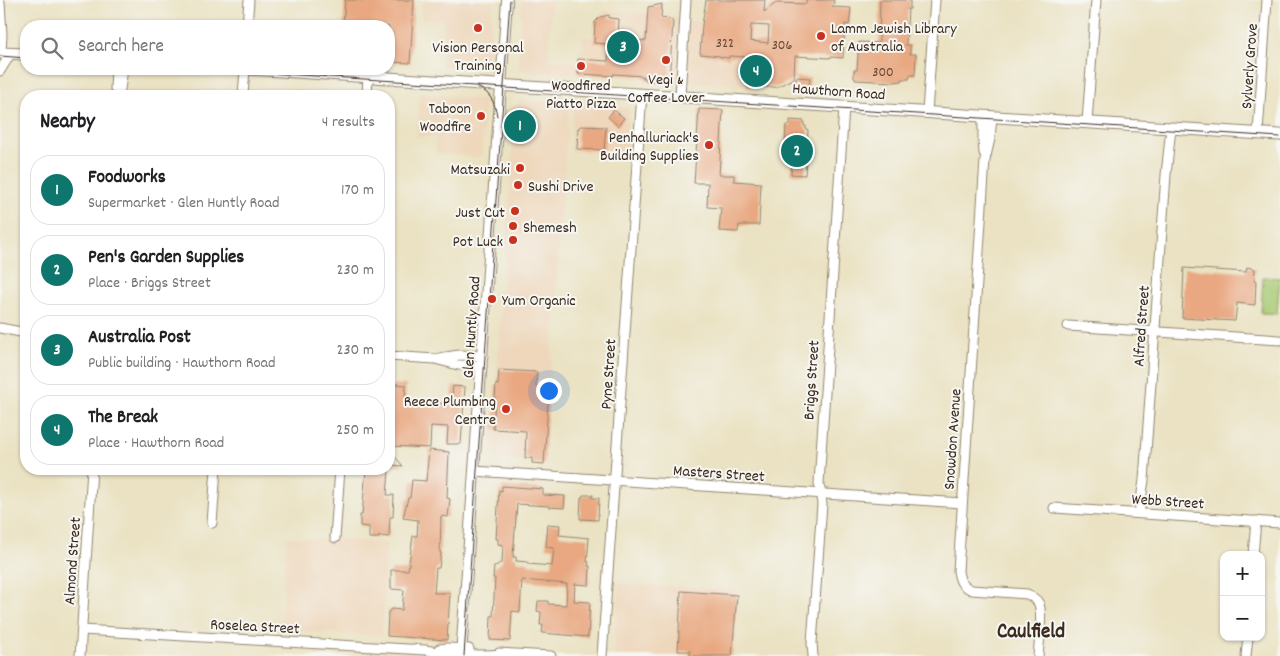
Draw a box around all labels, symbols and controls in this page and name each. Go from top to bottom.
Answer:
place label: Lamm Jewish Library of Australia [831,18,957,59]
search box [20,20,395,75]
marker: Vision Personal Training [472,22,484,34]
street label: Sylverly Grove [1236,23,1265,110]
pin: 3 [607,28,639,66]
marker: Lamm Jewish Library of Australia [815,30,827,42]
icon: search [38,34,66,62]
text: Search here [78,34,164,61]
house number: 322 [716,34,734,54]
house number: 306 [772,36,792,56]
place label: Vision Personal Training [432,37,524,78]
pin: 4 [740,52,772,90]
marker: Vegi & Coffee Lover [660,54,672,66]
marker: Woodfired Piatto Pizza [575,60,587,72]
house number: 300 [872,63,894,83]
place label: Vegi & Coffee Lover [628,69,705,110]
place label: Woodfired Piatto Pizza [546,75,617,116]
street label: Hawthorn Road [792,78,886,107]
place label: Taboon Woodfire [420,98,471,139]
pin: 1 [504,107,536,145]
text: Nearby [40,108,95,138]
marker: Taboon Woodfire [475,110,487,122]
text: 4 results [322,111,375,134]
place label: Penhalluriack's Building Supplies [600,127,699,168]
pin: 2 [781,132,813,170]
marker: Penhalluriack's Building Supplies [703,139,715,151]
place label: Matsuzaki [451,159,510,182]
marker: Matsuzaki [514,162,526,174]
text: Foodworks [88,165,166,192]
place label: Sushi Drive [528,176,593,199]
text: 1 [55,179,59,202]
text: 170 m [341,179,374,202]
marker: Sushi Drive [512,179,524,191]
text: Supermarket · Glen Huntly Road [88,192,279,215]
place label: Just Cut [455,202,505,225]
marker: Just Cut [509,205,521,217]
place label: Shemesh [523,217,577,240]
marker: Shemesh [507,220,519,232]
place label: Pot Luck [453,231,503,254]
marker: Pot Luck [507,234,519,246]
text: Pen's Garden Supplies [88,245,244,272]
text: 2 [54,259,61,282]
text: 230 m [337,259,374,282]
text: Place · Briggs Street [88,272,211,295]
street label: Glen Huntly Road [457,275,488,379]
street label: Alfred Street [1128,285,1157,367]
place label: Yum Organic [502,290,576,313]
marker: Yum Organic [486,293,498,305]
text: Australia Post [88,325,191,352]
street label: Pyne Street [596,338,623,410]
text: 3 [53,339,61,362]
text: 230 m [337,339,374,362]
street label: Briggs Street [798,340,827,421]
text: Public building · Hawthorn Road [88,352,276,375]
your location [536,378,562,404]
street label: Snowdon Avenue [938,388,969,491]
place label: Reece Plumbing Centre [404,391,496,432]
marker: Reece Plumbing Centre [500,403,512,415]
text: The Break [88,405,158,432]
text: 4 [54,419,60,442]
text: 250 m [336,419,374,442]
text: Place · Hawthorn Road [88,432,224,455]
street label: Masters Street [672,460,765,489]
street label: Webb Street [1131,488,1205,517]
street label: Almond Street [59,516,88,606]
map controls [1220,551,1265,641]
button: + [1220,551,1265,596]
button: − [1220,596,1265,641]
street label: Roselea Street [210,614,300,641]
district label: Caulfield [997,618,1065,648]

